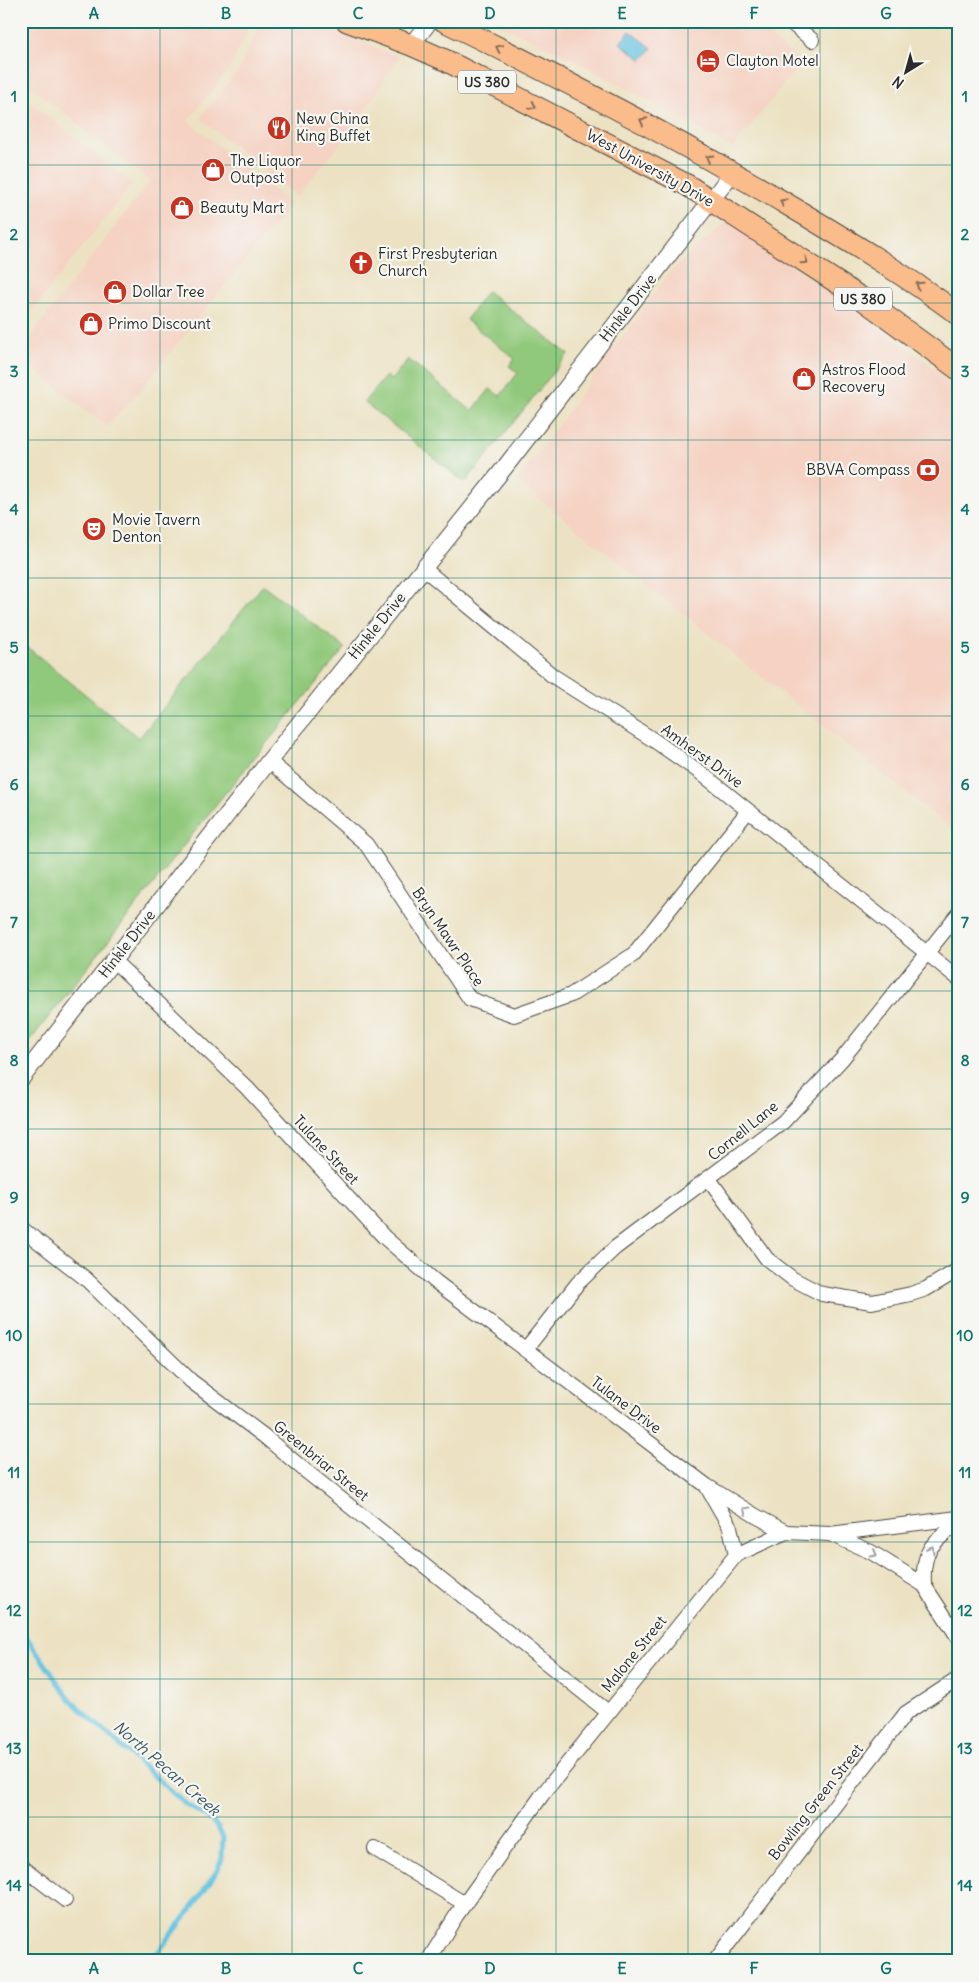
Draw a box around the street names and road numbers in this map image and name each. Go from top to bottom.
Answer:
road number: US 380 [458,70,516,94]
street label: West University Drive [583,125,717,211]
street label: Hinkle Drive [595,270,660,345]
road number: US 380 [834,288,892,310]
street label: Hinkle Drive [344,588,409,663]
street label: Amherst Drive [658,720,747,792]
street label: Bryn Mawr Place [408,884,488,990]
street label: Hinkle Drive [94,906,159,981]
street label: Cornell Lane [704,1097,782,1165]
street label: Tulane Street [289,1111,363,1188]
street label: Tulane Drive [587,1372,665,1437]
street label: Greenbriar Street [270,1416,373,1505]
street label: Malone Street [597,1612,670,1696]
street label: Bowling Green Street [764,1740,867,1864]

